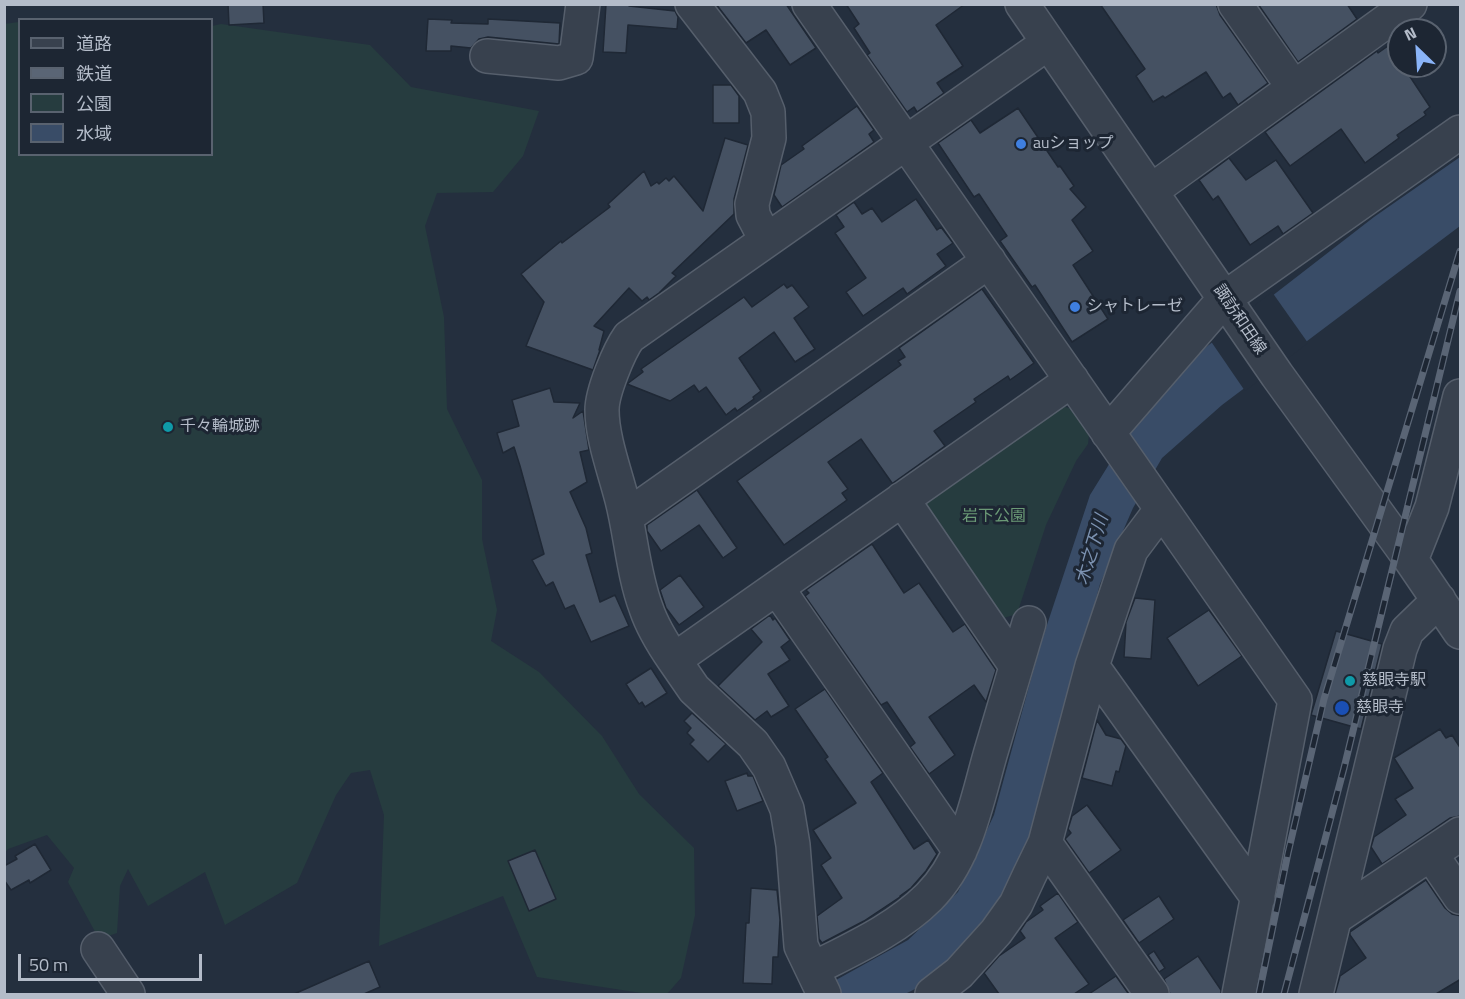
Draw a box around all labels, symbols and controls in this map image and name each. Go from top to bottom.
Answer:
legend [18,18,213,156]
north arrow [1387,18,1447,78]
text: N [1400,20,1420,47]
text: 道路 [76,30,112,57]
text: 鉄道 [76,60,112,87]
text: 公園 [76,90,112,117]
text: 水域 [76,120,112,147]
place label: auショップ [1033,134,1114,154]
marker: auショップ [1014,137,1028,151]
street label: 諏訪和田線 [1209,281,1269,359]
place label: シャトレーゼ [1087,297,1183,317]
marker: シャトレーゼ [1068,300,1082,314]
place label: 千々輪城跡 [180,417,260,437]
marker: 千々輪城跡 [161,420,175,434]
park label: 岩下公園 [962,507,1026,527]
water label: 木之下川 [1072,512,1114,588]
place label: 慈眼寺駅 [1362,671,1426,691]
marker: 慈眼寺駅 [1343,674,1357,688]
place label: 慈眼寺 [1356,698,1404,718]
marker: 慈眼寺 [1333,699,1351,717]
scale bar [21,942,206,980]
text: 50 m [29,951,68,978]

